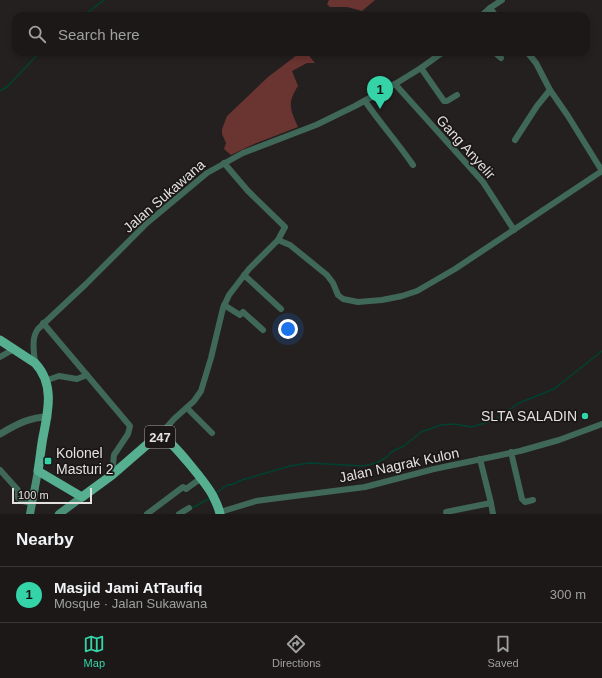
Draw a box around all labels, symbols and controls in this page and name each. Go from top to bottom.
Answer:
search box [12,12,590,56]
icon: search [26,23,48,45]
text: Search here [58,26,140,43]
pin: 1 [367,76,393,109]
street label: Gang Anyelir [433,112,499,182]
street label: Jalan Sukawana [120,156,208,236]
your location [278,319,298,339]
place label: SLTA SALADIN [481,408,577,424]
marker: SLTA SALADIN [580,411,590,421]
road number: 247 [145,426,175,448]
street label: Jalan Nagrak Kulon [338,444,460,486]
place label: Kolonel Masturi 2 [56,445,114,477]
marker: Kolonel Masturi 2 [43,456,53,466]
scale bar [12,486,92,505]
text: 100 m [18,489,49,501]
text: Nearby [16,530,74,549]
text: Masjid Jami AtTaufiq [54,579,202,596]
text: 1 [25,587,33,602]
text: 300 m [550,587,586,602]
text: Mosque · Jalan Sukawana [54,596,207,611]
tab: Map [83,633,105,669]
tab: Directions [272,633,321,669]
tab: Saved [487,633,519,669]

